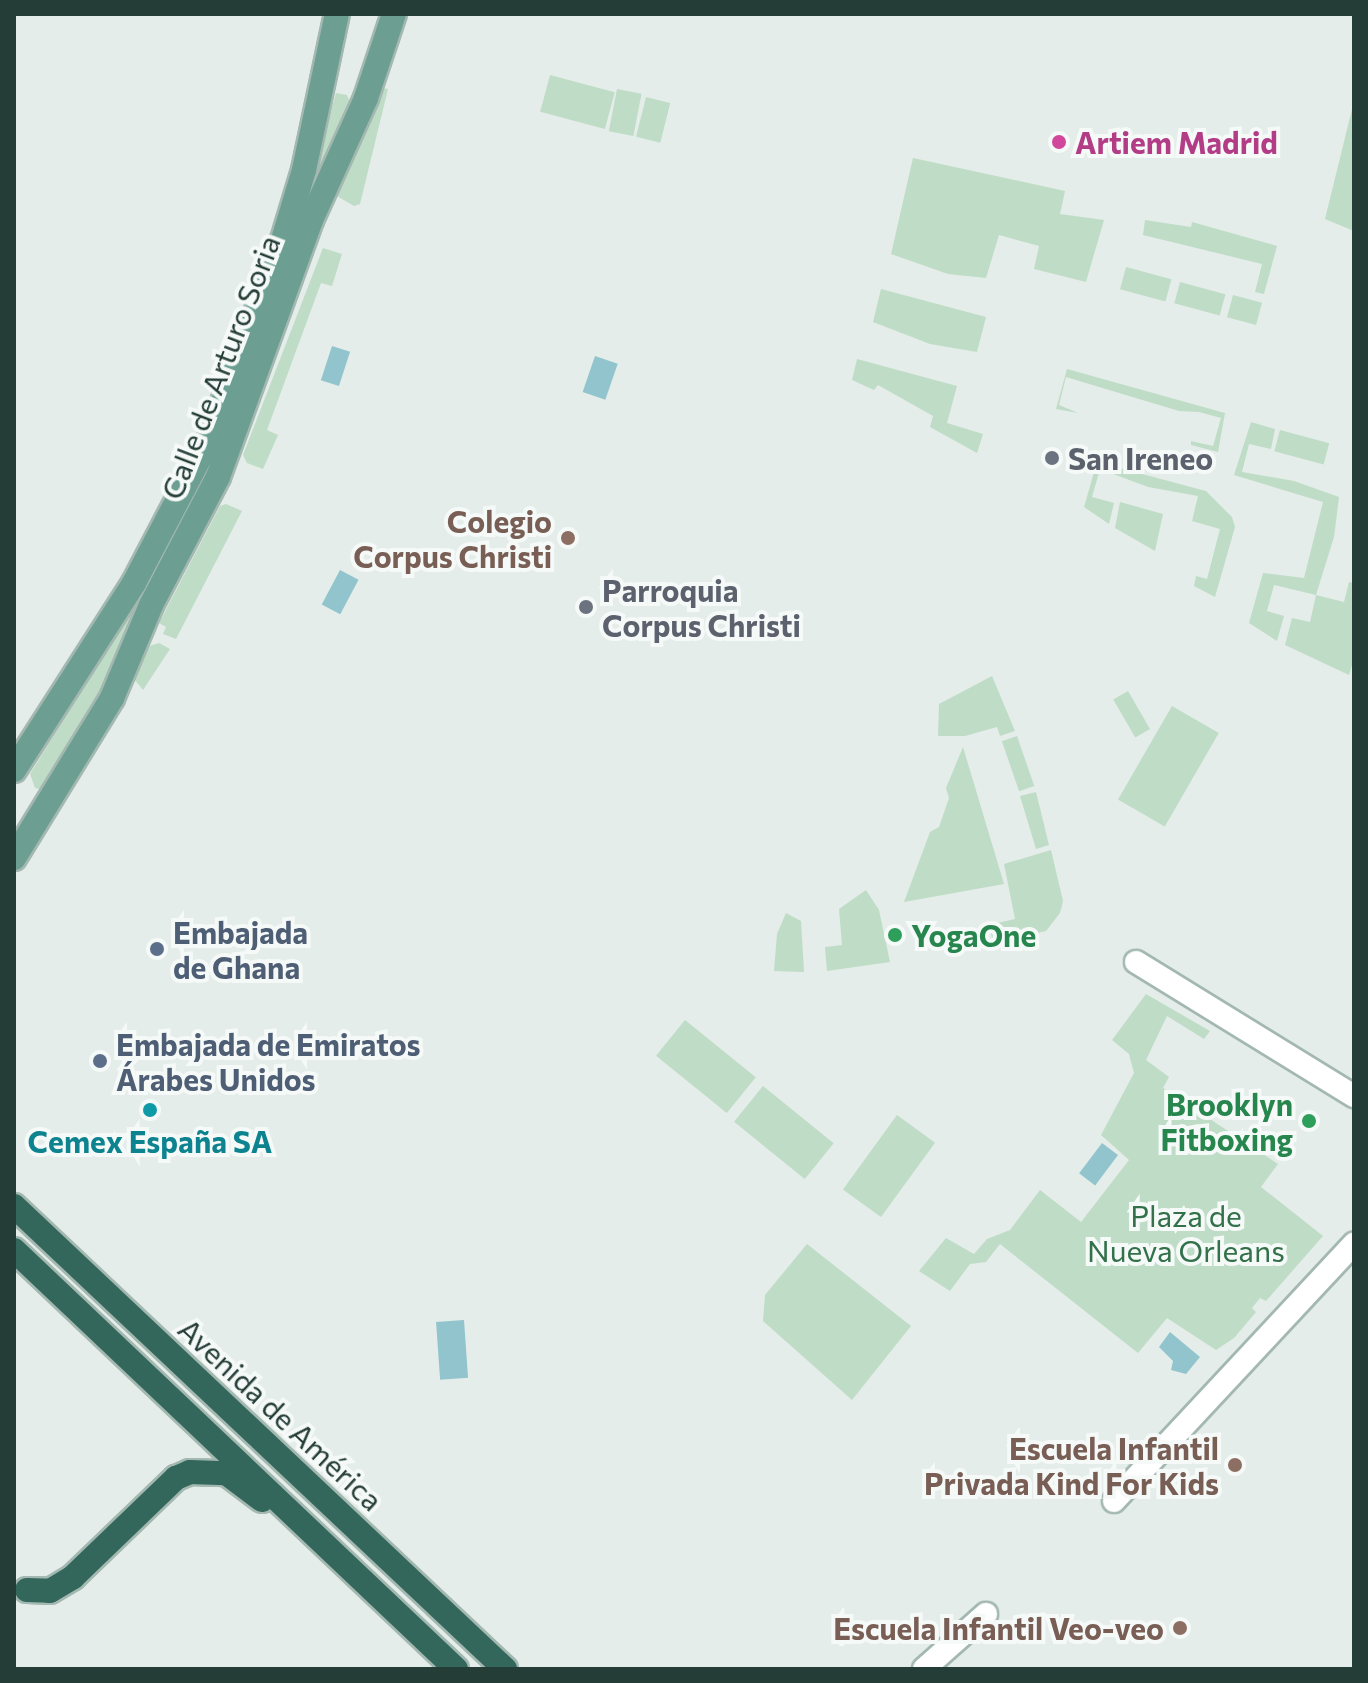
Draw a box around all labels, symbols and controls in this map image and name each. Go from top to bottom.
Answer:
place label: Artiem Madrid [1075,124,1278,160]
marker: Artiem Madrid [1050,133,1068,151]
street label: Calle de Arturo Soria [153,230,287,504]
place label: San Ireneo [1068,440,1213,476]
marker: San Ireneo [1043,449,1061,467]
place label: Colegio Corpus Christi [353,503,552,574]
marker: Colegio Corpus Christi [559,529,577,547]
place label: Parroquia Corpus Christi [602,572,801,642]
marker: Parroquia Corpus Christi [577,598,595,616]
place label: Embajada de Ghana [173,914,308,984]
place label: YogaOne [911,917,1036,953]
marker: YogaOne [886,926,904,944]
marker: Embajada de Ghana [148,940,166,958]
place label: Embajada de Emiratos Árabes Unidos [116,1026,420,1096]
marker: Embajada de Emiratos Árabes Unidos [91,1052,109,1070]
place label: Brooklyn Fitboxing [1161,1086,1293,1156]
marker: Cemex España SA [141,1101,159,1119]
marker: Brooklyn Fitboxing [1300,1112,1318,1130]
place label: Cemex España SA [28,1123,272,1159]
park label: Plaza de Nueva Orleans [1087,1197,1285,1268]
street label: Avenida de América [172,1310,390,1518]
place label: Escuela Infantil Privada Kind For Kids [924,1430,1219,1500]
marker: Escuela Infantil Privada Kind For Kids [1226,1456,1244,1474]
place label: Escuela Infantil Veo-veo [833,1610,1164,1646]
marker: Escuela Infantil Veo-veo [1171,1619,1189,1637]

